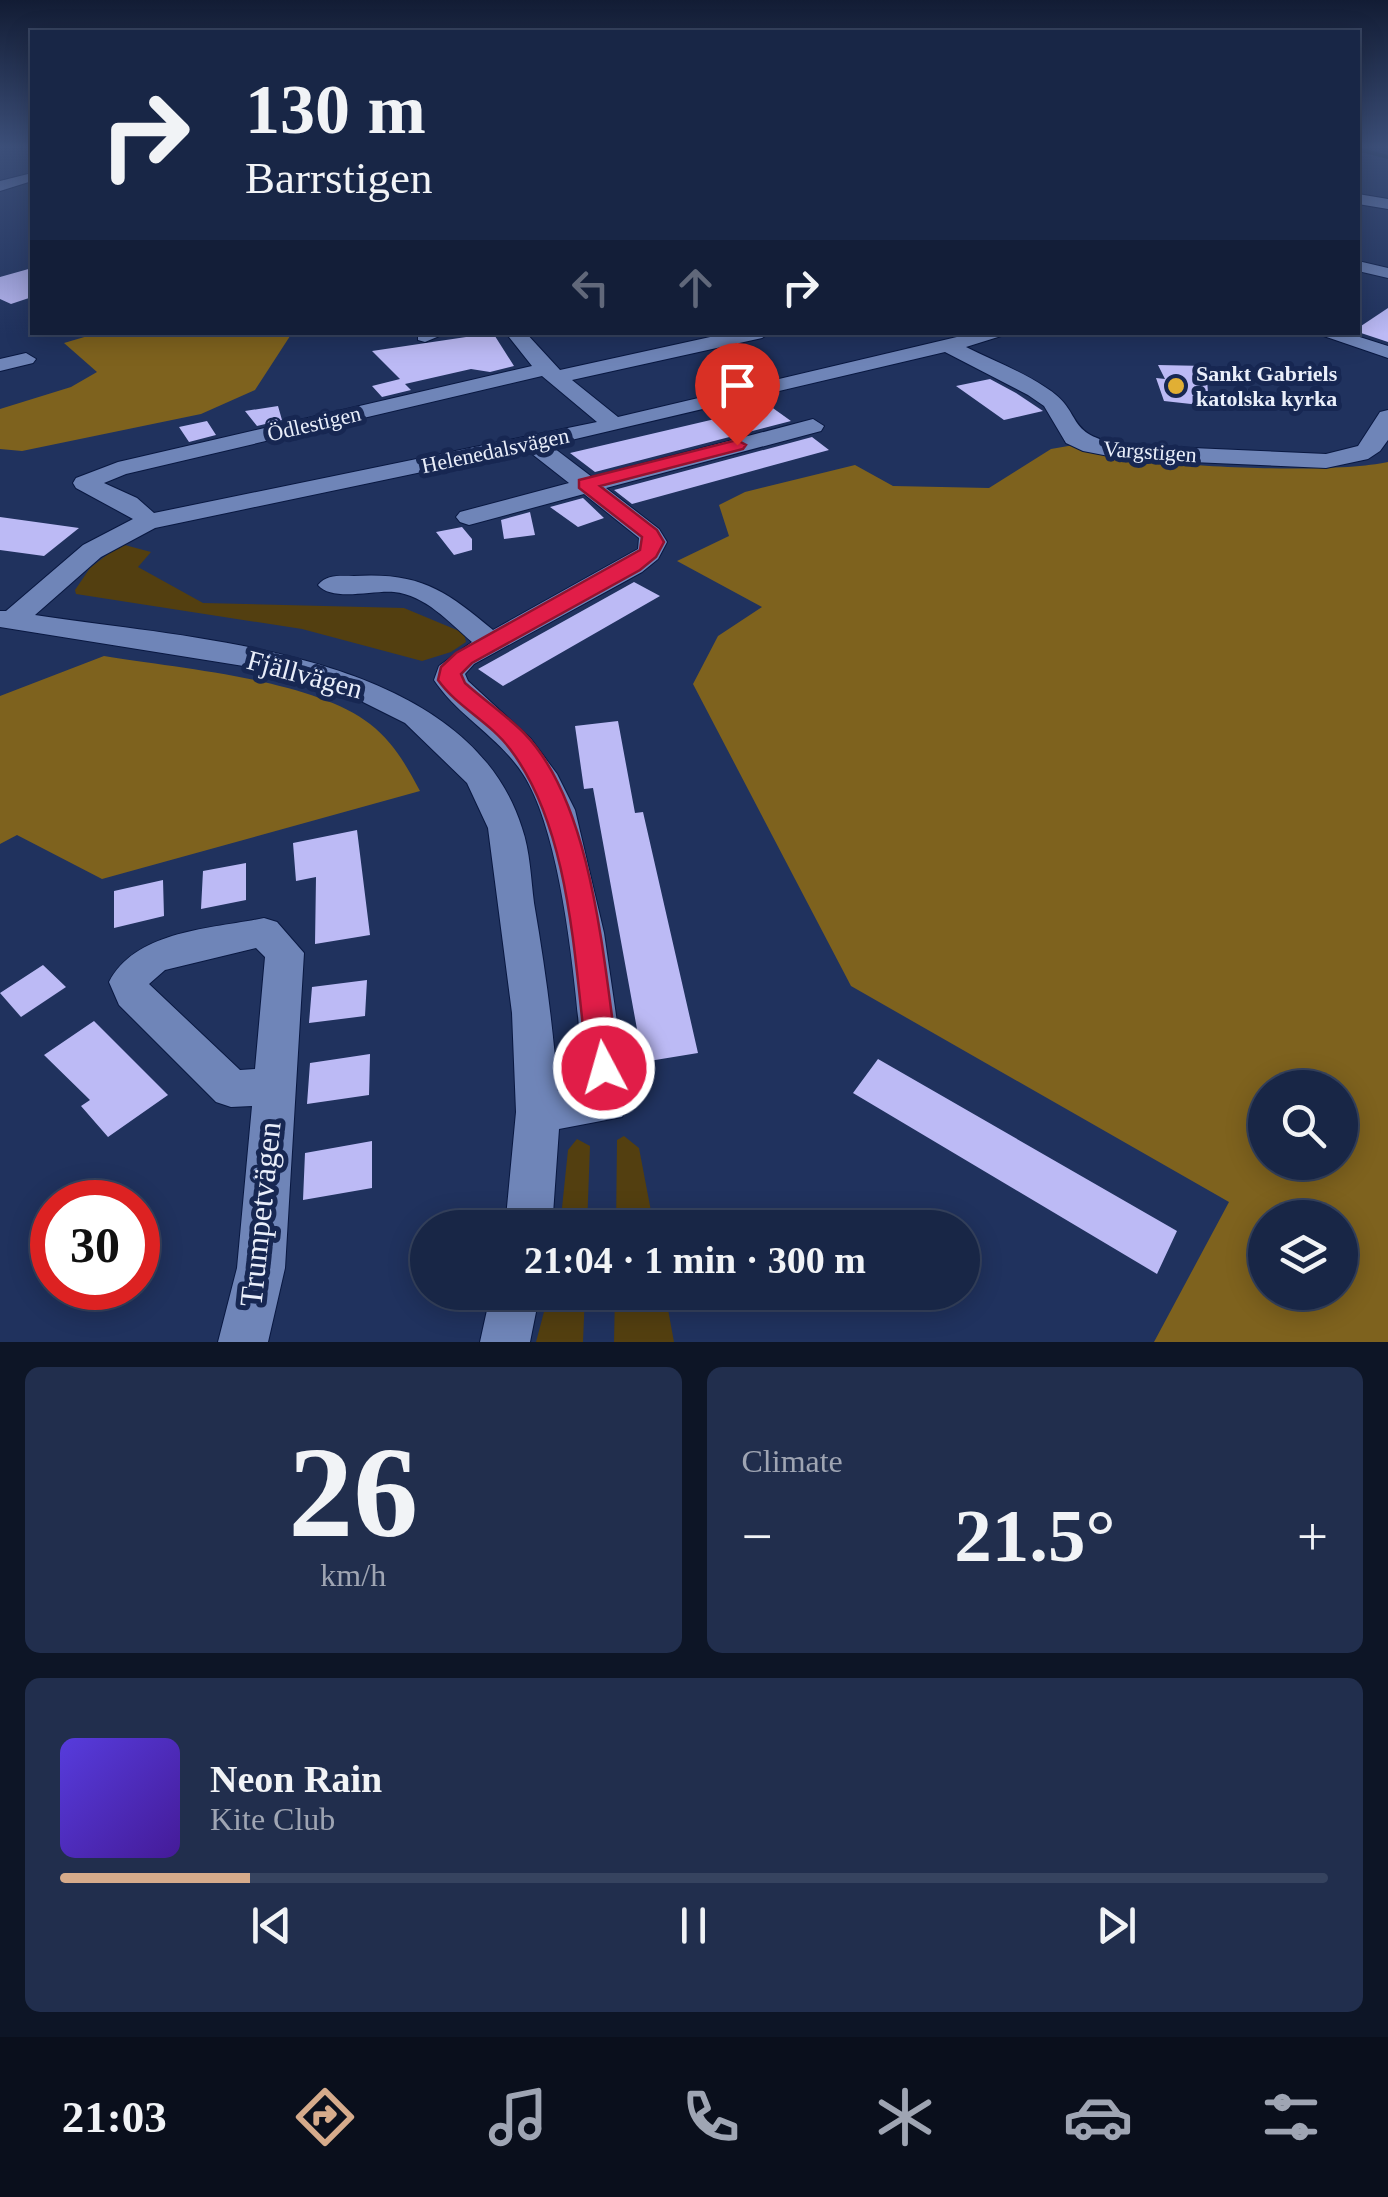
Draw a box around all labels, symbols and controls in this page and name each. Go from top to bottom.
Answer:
icon: right [80,70,210,200]
text: 130 m [245,71,426,148]
text: Barrstigen [245,153,432,203]
icon: left [563,260,618,315]
icon: ahead [668,260,723,315]
icon: right [773,260,828,315]
pin [695,343,780,446]
icon: arrive [710,358,765,413]
place label: Sankt Gabriels katolska kyrka [1196,361,1338,411]
marker: Sankt Gabriels katolska kyrka [1165,375,1187,397]
street label: Ödlestigen [265,401,363,446]
street label: Helenedalsvägen [419,423,571,478]
street label: Vargstigen [1102,436,1198,467]
street label: Fjällvägen [244,644,366,705]
position arrow [552,1016,656,1120]
map controls [1248,1070,1358,1310]
button: search [1248,1070,1358,1180]
street label: Trumpetvägen [232,1120,288,1308]
speed limit sign: 30 [30,1180,160,1310]
button: layers [1248,1200,1358,1310]
text: 21:04 · 1 min · 300 m [524,1239,866,1281]
text: 26 [288,1420,418,1564]
text: Climate [742,1443,843,1479]
text: 21.5° [954,1494,1115,1577]
text: − [742,1506,773,1567]
text: + [1297,1506,1328,1567]
text: km/h [320,1557,386,1593]
text: Neon Rain [210,1758,382,1800]
text: Kite Club [210,1801,335,1837]
icon: previous [244,1898,299,1953]
icon: pause [666,1898,721,1953]
icon: next [1089,1898,1144,1953]
icon: directions [290,2082,360,2152]
icon: music [483,2082,553,2152]
icon: phone [676,2082,746,2152]
icon: climate [870,2082,940,2152]
icon: car [1063,2082,1133,2152]
icon: filters [1256,2082,1326,2152]
text: 21:03 [62,2092,167,2142]

